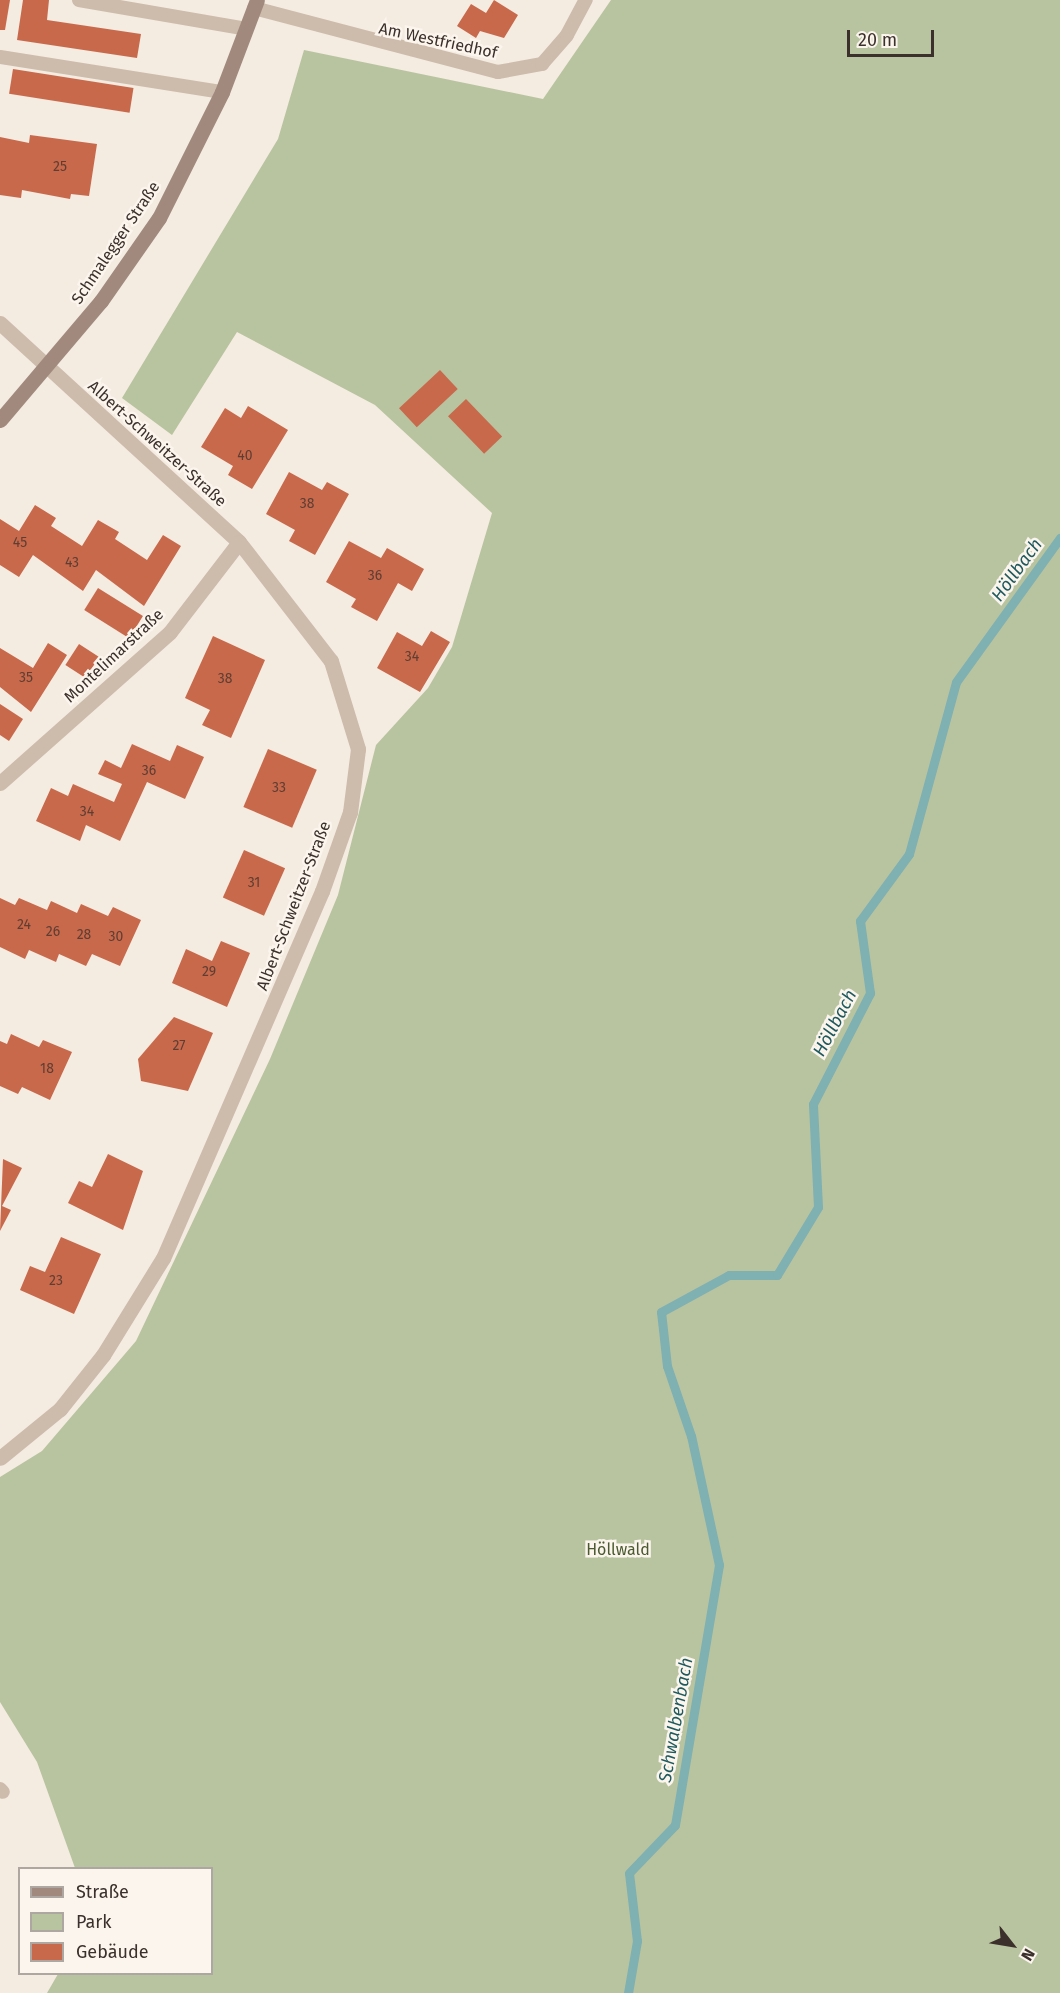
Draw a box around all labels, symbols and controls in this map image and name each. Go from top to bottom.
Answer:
scale bar [850,18,937,56]
street label: Am Westfriedhof [377,19,499,63]
text: 20 m [858,29,897,51]
house number: 25 [53,159,67,175]
street label: Schmalegger Straße [68,178,164,308]
street label: Albert-Schweitzer-Straße [84,377,230,511]
house number: 40 [237,448,253,464]
house number: 38 [300,496,314,512]
water label: Höllbach [987,534,1047,606]
house number: 45 [13,535,27,551]
house number: 43 [65,555,79,571]
house number: 36 [368,568,382,584]
street label: Montelimarstraße [60,605,168,707]
house number: 34 [405,649,419,665]
house number: 35 [19,670,33,686]
house number: 38 [218,671,232,687]
house number: 36 [142,763,156,779]
house number: 33 [272,780,286,796]
house number: 34 [80,804,94,820]
street label: Albert-Schweitzer-Straße [253,819,335,993]
house number: 31 [248,875,260,891]
house number: 24 [17,917,31,933]
house number: 26 [46,924,60,940]
house number: 28 [77,927,91,943]
house number: 30 [109,929,123,945]
house number: 29 [202,964,216,980]
water label: Höllbach [808,986,862,1060]
house number: 27 [172,1038,186,1054]
house number: 18 [40,1061,54,1077]
house number: 23 [49,1273,63,1289]
park label: Höllwald [586,1540,650,1560]
water label: Schwalbenbach [654,1656,698,1784]
legend [18,1867,213,1975]
text: Straße [76,1881,129,1903]
text: Park [76,1911,111,1933]
north arrow [982,1915,1042,1975]
text: Gebäude [76,1941,149,1963]
text: N [1017,1945,1039,1964]

